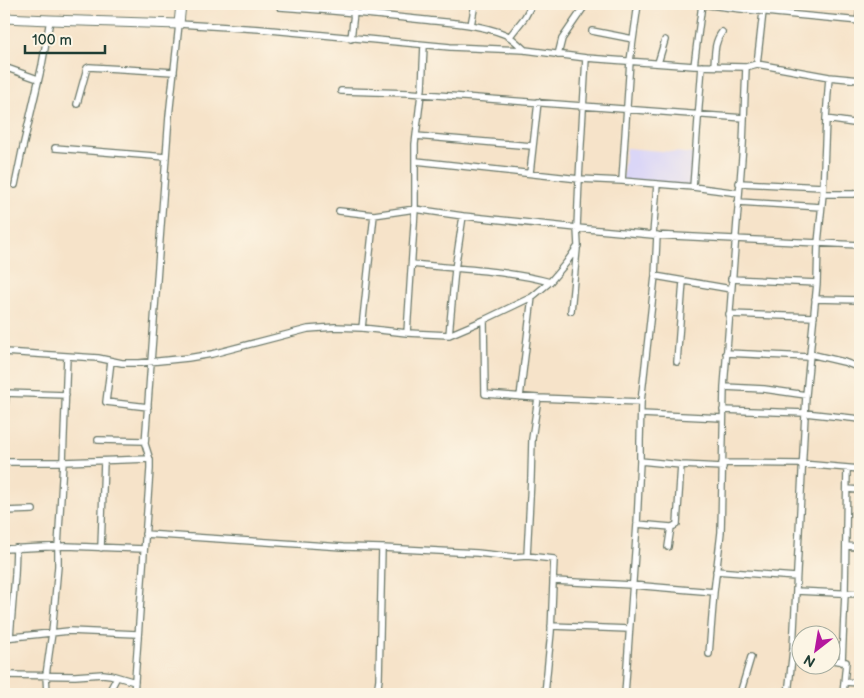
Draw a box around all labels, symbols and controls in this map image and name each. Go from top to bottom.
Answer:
scale bar [25,22,105,54]
text: 100 m [32,31,72,50]
north arrow [792,626,842,676]
text: N [801,651,818,671]

